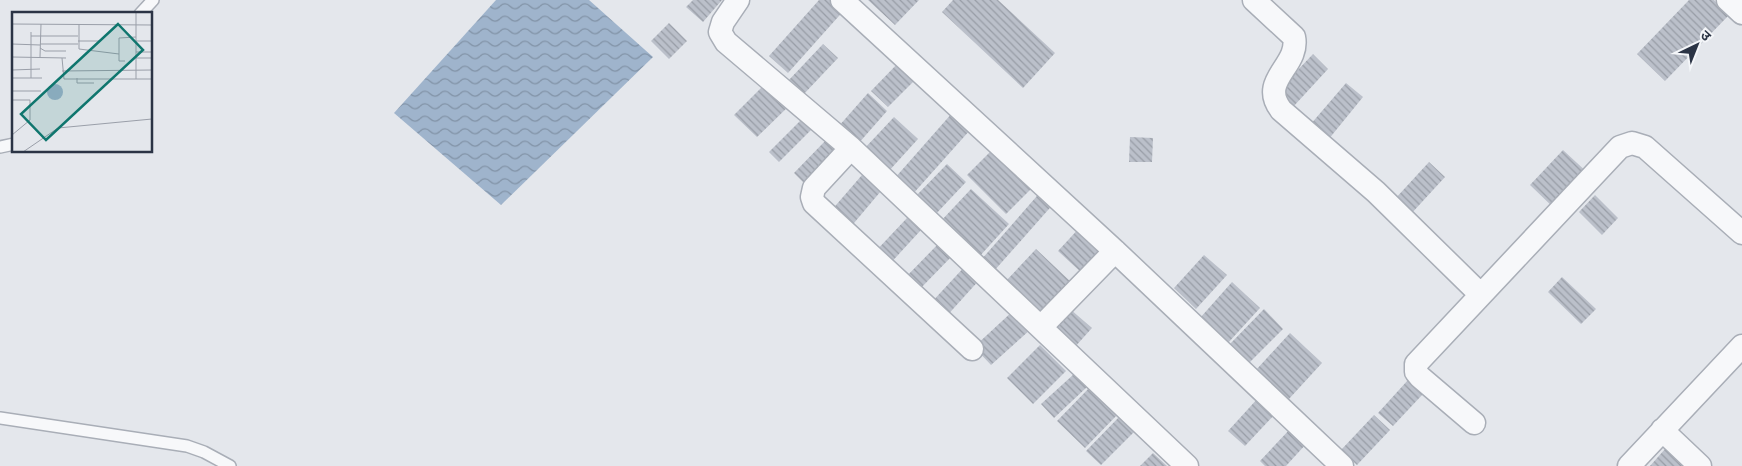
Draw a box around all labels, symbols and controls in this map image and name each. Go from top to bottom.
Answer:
inset map [12,12,152,152]
north arrow [1672,20,1722,70]
text: उ [1697,26,1716,45]

